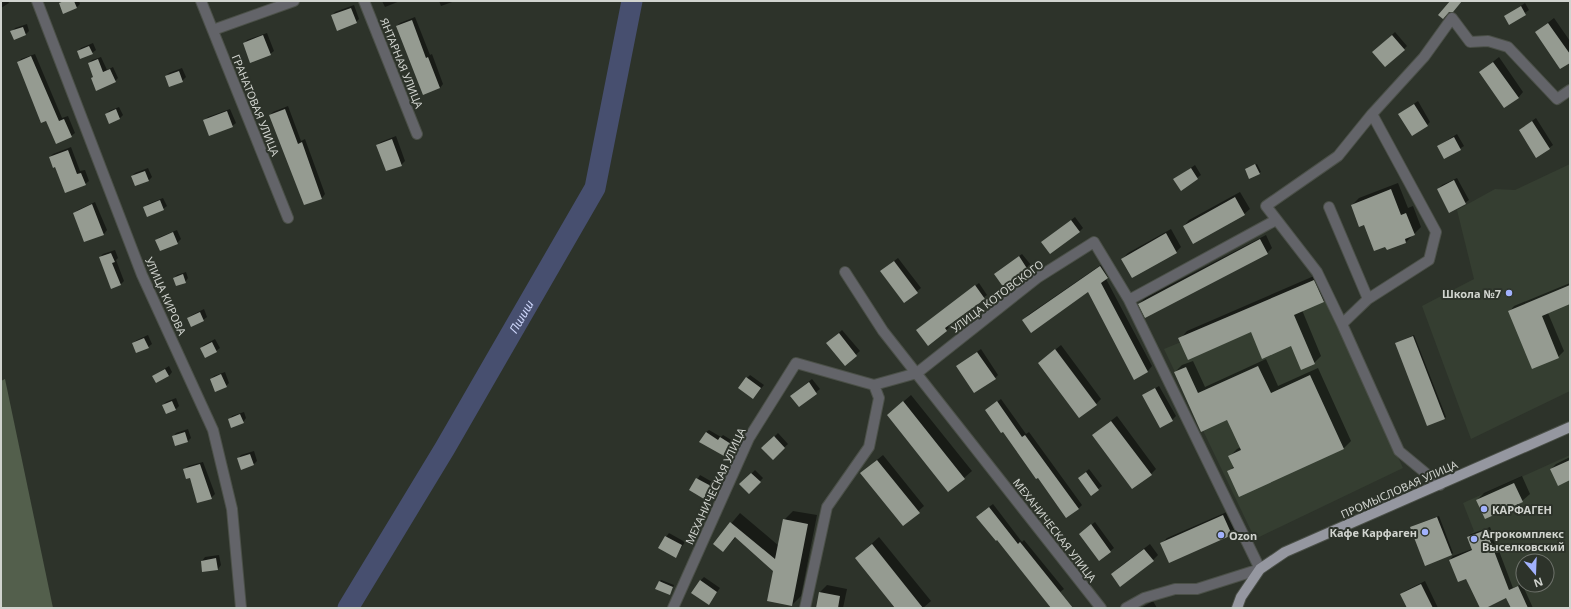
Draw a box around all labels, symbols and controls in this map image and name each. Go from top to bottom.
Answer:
street label: ЯНТАРНАЯ УЛИЦА [377,16,427,111]
street label: ГРАНАТОВАЯ УЛИЦА [229,52,284,159]
street label: УЛИЦА КИРОВА [142,254,190,338]
street label: УЛИЦА КОТОВСКОГО [948,256,1046,336]
place label: Школа №7 [1442,286,1501,301]
marker: Школа №7 [1504,288,1514,298]
water label: Пшиш [505,296,537,336]
street label: МЕХАНИЧЕСКАЯ УЛИЦА [681,424,749,547]
street label: ПРОМЫСЛОВАЯ УЛИЦА [1338,456,1461,522]
street label: МЕХАНИЧЕСКАЯ УЛИЦА [1010,475,1101,586]
place label: КАРФАГЕН [1492,502,1552,517]
marker: КАРФАГЕН [1479,504,1489,514]
place label: Кафе Карфаген [1329,525,1417,540]
place label: Агрокомплекс Выселковский [1482,526,1565,554]
marker: Кафе Карфаген [1420,527,1430,537]
place label: Ozon [1229,528,1257,543]
marker: Ozon [1216,530,1226,540]
marker: Агрокомплекс Выселковский [1469,534,1479,544]
north arrow [1515,553,1555,593]
text: N [1532,574,1545,591]

